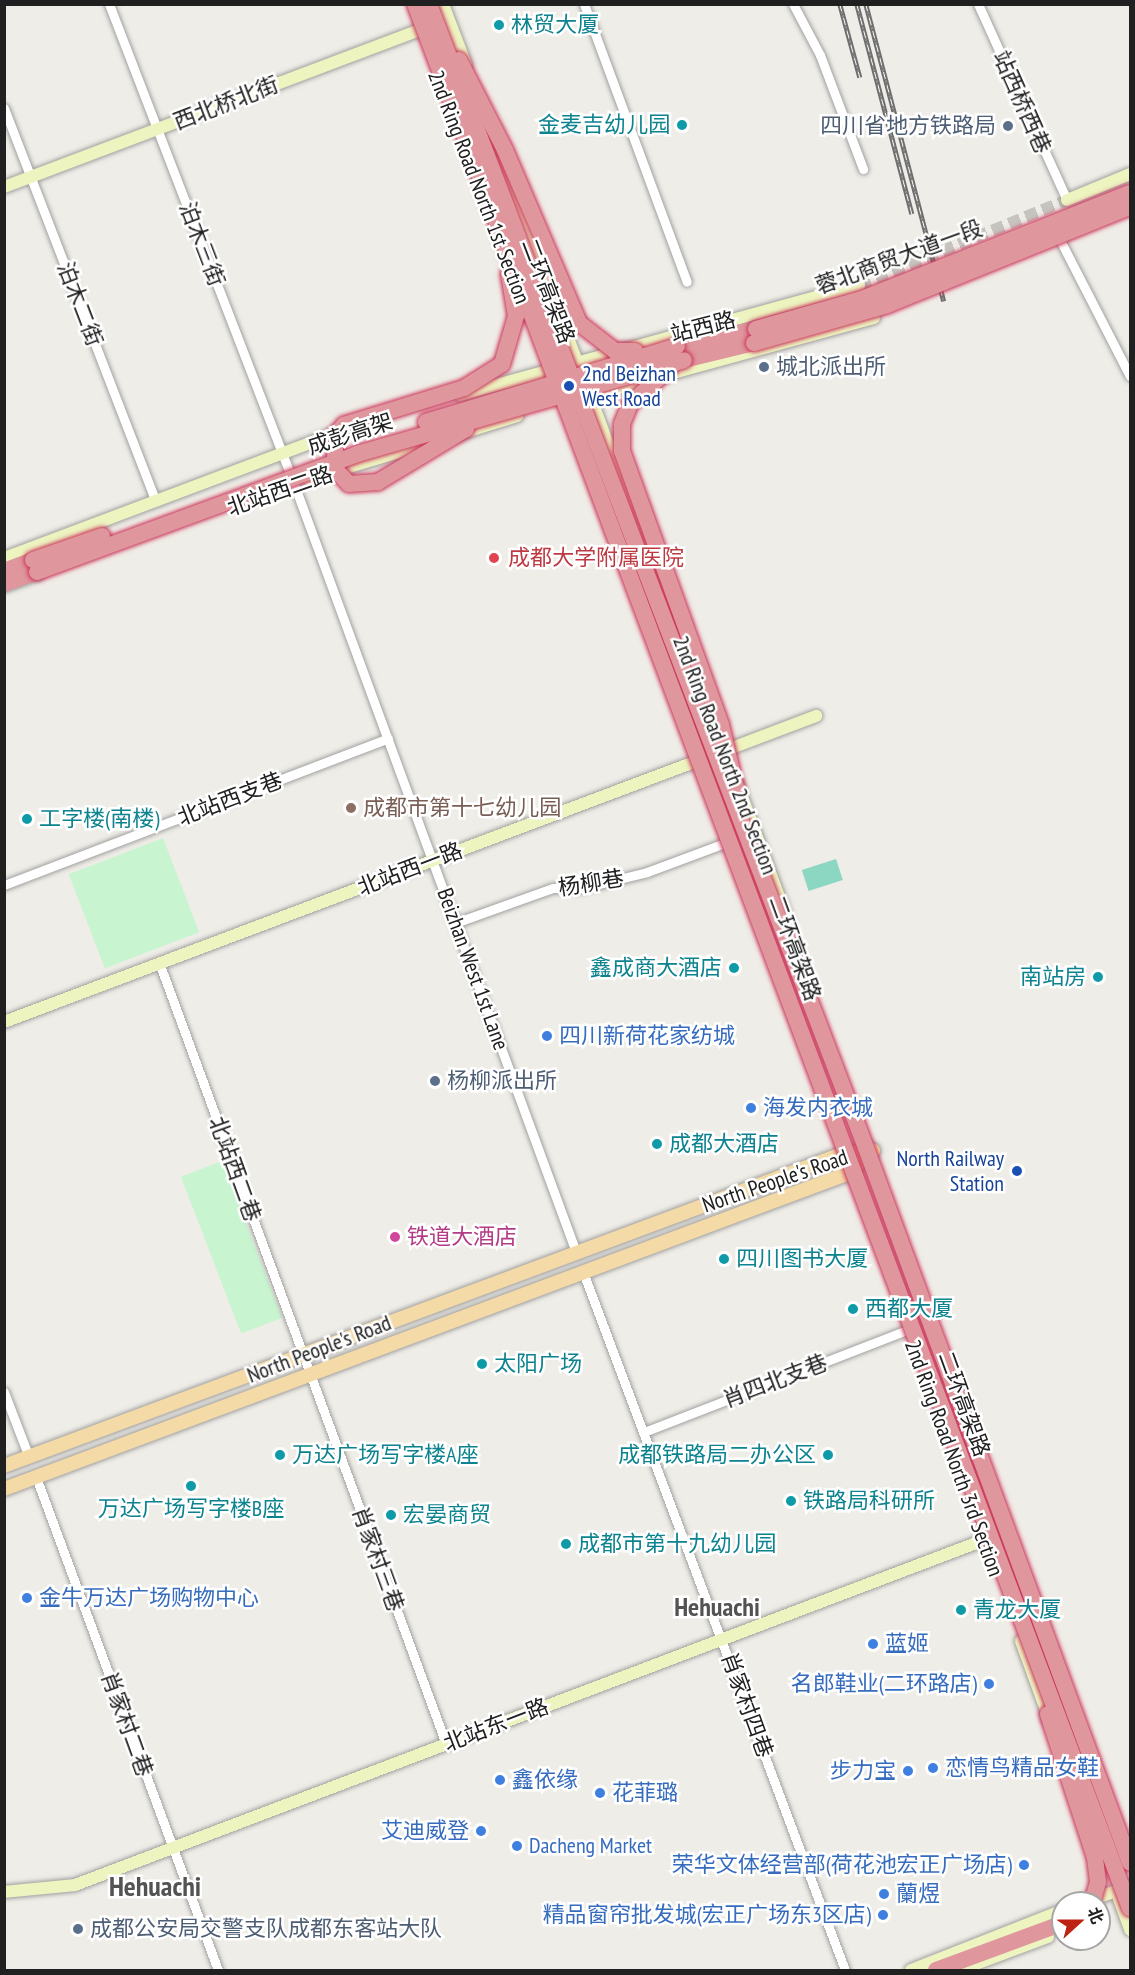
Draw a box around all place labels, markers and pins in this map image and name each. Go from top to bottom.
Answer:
place label: 林贸大厦 [511,12,599,38]
marker: 林贸大厦 [492,18,506,32]
place label: 金麦吉幼儿园 [538,112,670,138]
place label: 四川省地方铁路局 [820,113,996,139]
marker: 金麦吉幼儿园 [675,118,689,132]
marker: 四川省地方铁路局 [1001,119,1015,133]
place label: 城北派出所 [776,354,886,380]
place label: 2nd Beizhan West Road [582,360,676,412]
marker: 城北派出所 [757,360,771,374]
marker: 2nd Beizhan West Road [560,377,578,395]
place label: 成都大学附属医院 [508,545,684,571]
marker: 成都大学附属医院 [485,549,503,567]
place label: 成都市第十七幼儿园 [363,795,561,821]
marker: 成都市第十七幼儿园 [344,801,358,815]
place label: 工字楼(南楼) [39,806,159,832]
marker: 工字楼(南楼) [20,812,34,826]
place label: 鑫成商大酒店 [590,955,722,981]
marker: 鑫成商大酒店 [727,961,741,975]
place label: 南站房 [1020,964,1086,990]
marker: 南站房 [1091,970,1105,984]
place label: 四川新荷花家纺城 [559,1023,735,1049]
marker: 四川新荷花家纺城 [540,1029,554,1043]
place label: 杨柳派出所 [447,1068,557,1094]
marker: 杨柳派出所 [428,1074,442,1088]
place label: 海发内衣城 [763,1095,873,1121]
marker: 海发内衣城 [744,1101,758,1115]
place label: 成都大酒店 [669,1131,779,1157]
marker: 成都大酒店 [650,1137,664,1151]
place label: North Railway Station [896,1145,1004,1196]
marker: North Railway Station [1008,1162,1026,1180]
place label: 铁道大酒店 [407,1224,517,1250]
marker: 铁道大酒店 [388,1230,402,1244]
place label: 四川图书大厦 [736,1246,868,1272]
marker: 四川图书大厦 [717,1252,731,1266]
place label: 西都大厦 [865,1296,953,1322]
marker: 西都大厦 [846,1302,860,1316]
place label: 太阳广场 [494,1351,582,1377]
marker: 太阳广场 [475,1357,489,1371]
place label: 万达广场写字楼A座 [292,1442,478,1468]
place label: 成都铁路局二办公区 [618,1442,816,1468]
marker: 万达广场写字楼A座 [273,1448,287,1462]
marker: 成都铁路局二办公区 [821,1448,835,1462]
marker: 万达广场写字楼B座 [184,1479,198,1493]
place label: 铁路局科研所 [803,1488,935,1514]
marker: 铁路局科研所 [784,1494,798,1508]
place label: 万达广场写字楼B座 [98,1496,284,1522]
place label: 宏晏商贸 [403,1502,491,1528]
marker: 宏晏商贸 [384,1508,398,1522]
place label: 成都市第十九幼儿园 [578,1531,776,1557]
marker: 成都市第十九幼儿园 [559,1537,573,1551]
place label: 金牛万达广场购物中心 [39,1585,259,1611]
marker: 金牛万达广场购物中心 [20,1591,34,1605]
place label: 青龙大厦 [973,1597,1061,1623]
marker: 青龙大厦 [954,1603,968,1617]
place label: 蓝姬 [885,1631,929,1657]
marker: 蓝姬 [866,1637,880,1651]
place label: 名郎鞋业(二环路店) [791,1671,977,1697]
marker: 名郎鞋业(二环路店) [982,1677,996,1691]
place label: 恋情鸟精品女鞋 [945,1755,1099,1781]
place label: 步力宝 [830,1758,896,1784]
marker: 恋情鸟精品女鞋 [926,1761,940,1775]
marker: 步力宝 [901,1764,915,1778]
place label: 鑫依缘 [512,1767,578,1793]
marker: 鑫依缘 [493,1773,507,1787]
place label: 花菲璐 [612,1780,678,1806]
marker: 花菲璐 [593,1786,607,1800]
place label: 艾迪威登 [381,1818,469,1844]
marker: 艾迪威登 [474,1824,488,1838]
place label: Dacheng Market [529,1833,652,1859]
marker: Dacheng Market [510,1839,524,1853]
place label: 荣华文体经营部(荷花池宏正广场店) [672,1852,1012,1878]
marker: 荣华文体经营部(荷花池宏正广场店) [1017,1858,1031,1872]
place label: 蘭煜 [896,1881,940,1907]
marker: 蘭煜 [877,1887,891,1901]
place label: 精品窗帘批发城(宏正广场东3区店) [543,1902,871,1928]
marker: 精品窗帘批发城(宏正广场东3区店) [876,1908,890,1922]
place label: 成都公安局交警支队成都东客站大队 [90,1916,442,1942]
marker: 成都公安局交警支队成都东客站大队 [71,1922,85,1936]

